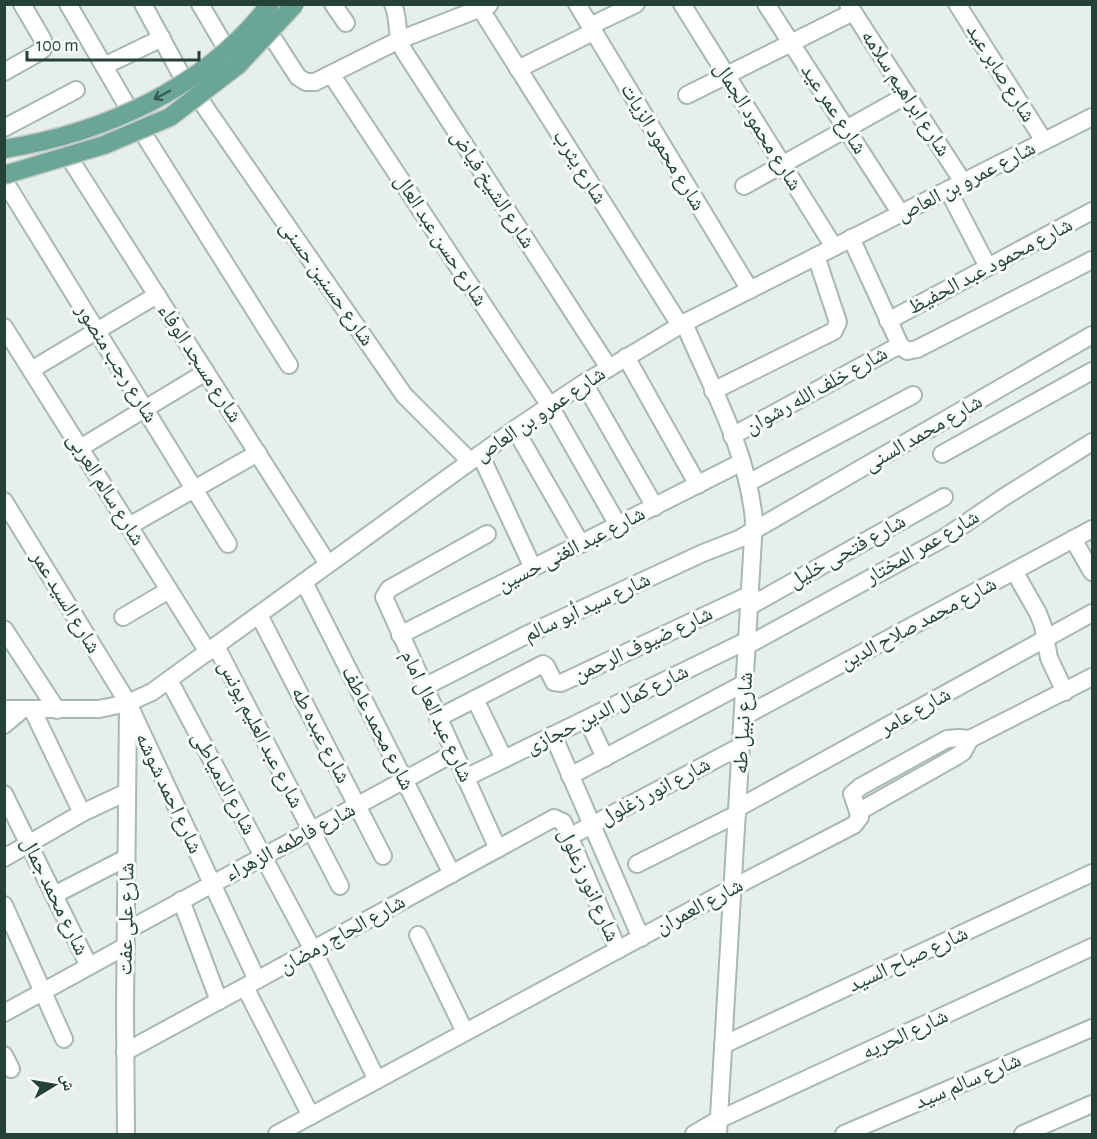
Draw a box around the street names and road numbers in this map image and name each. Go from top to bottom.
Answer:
street label: شارع صابر عيد [961,20,1039,127]
street label: شارع ابراهيم سلامه [855,26,955,162]
street label: شارع محمود الجمال [708,58,806,195]
street label: شارع عمر عيد [796,60,871,159]
street label: شارع محمود الزيات [615,80,709,215]
street label: شارع الشيخ فياض [445,126,539,253]
street label: شارع يثرب [547,126,611,209]
street label: شارع عمرو بن العاص [893,137,1040,227]
street label: شارع حسن عبد العال [389,170,491,311]
street label: شارع محمود عبد الحفيظ [904,214,1077,320]
street label: شارع حسنين حسنى [274,216,378,351]
street label: شارع رجب منصور [70,299,162,427]
street label: شارع مسجد الوفاء [152,300,246,427]
street label: شارع خلف الله رشوان [741,342,892,440]
street label: شارع عمرو بن العاص [471,363,610,467]
street label: شارع محمد السنى [860,391,987,477]
street label: شارع سالم العربى [61,429,149,551]
street label: شارع عبد الغنى حسين [494,503,649,597]
street label: شارع عمر المختار [861,506,984,590]
street label: شارع فتحى خليل [785,510,910,593]
street label: شارع السيد عمر [25,546,105,658]
street label: شارع سيد أبو سالم [519,566,655,648]
street label: شارع محمد صلاح الدين [836,573,1001,675]
street label: شارع ضيوف الرحمن [570,603,717,687]
street label: شارع عبد العال امام [395,647,477,787]
street label: شارع عبد العليم يونس [212,657,307,813]
street label: شارع كمال الدين حجازى [522,661,693,759]
street label: شارع محمد عاطف [336,663,418,794]
street label: شارع نبيل طه [730,671,758,775]
street label: شارع عبده طه [286,683,354,788]
street label: شارع عامر [875,683,955,741]
street label: شارع الدمياطى [186,728,260,839]
street label: شارع احمد شوشه [130,729,206,858]
street label: شارع انور زغلول [596,753,715,831]
street label: شارع فاطمه الزهراء [221,799,360,887]
street label: شارع انور زعلول [553,825,623,946]
street label: شارع محمد جمال [16,833,93,959]
street label: شارع على عفت [115,862,139,976]
street label: شارع العمران [652,874,747,940]
street label: شارع الحاج رمضان [275,891,410,979]
street label: شارع صباح السيد [845,922,972,998]
street label: شارع الحريه [859,1005,952,1065]
street label: شارع سالم سيد [912,1049,1025,1115]

